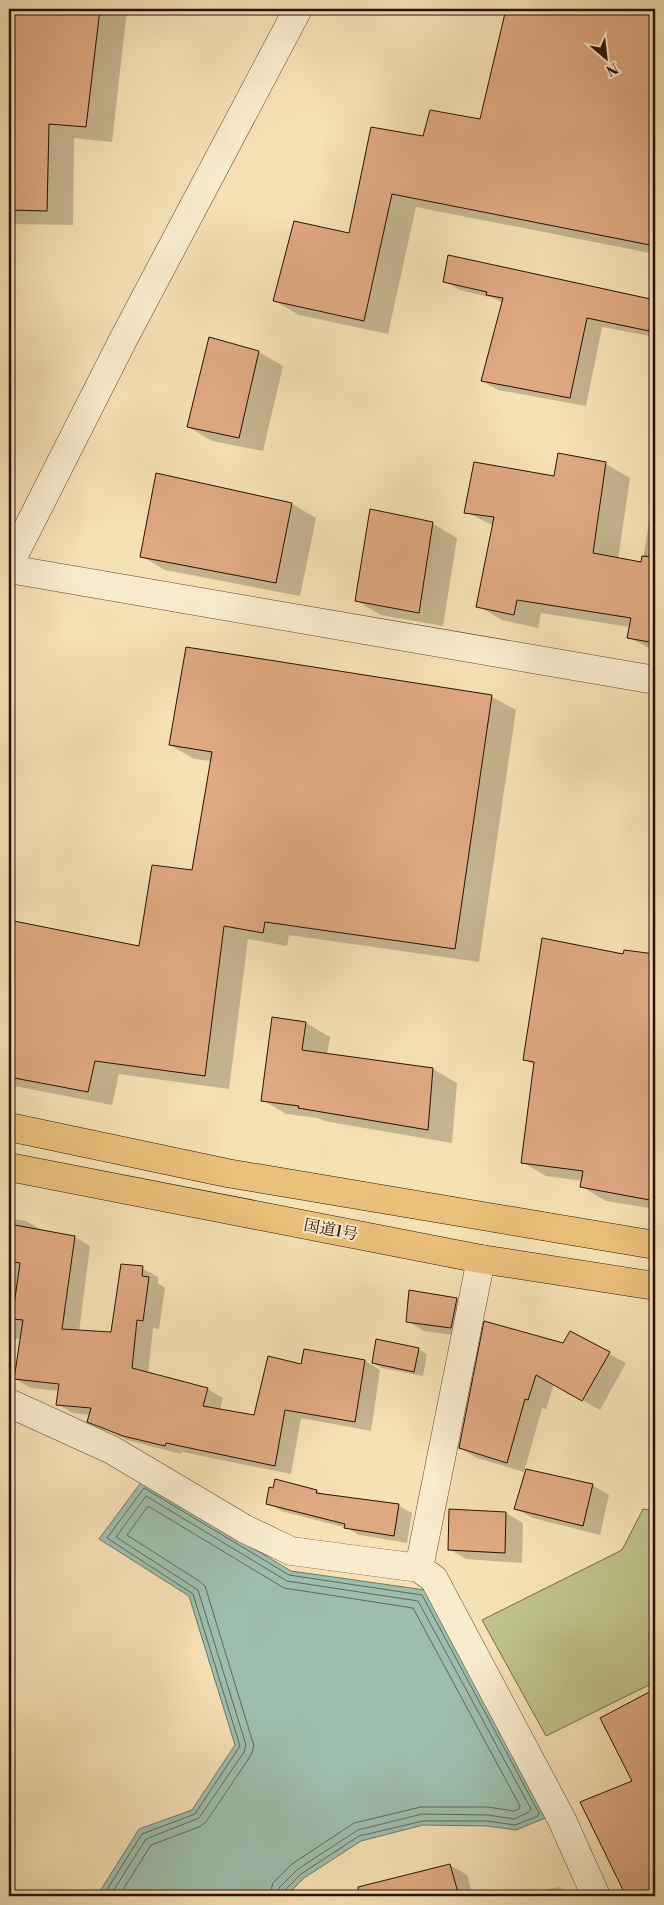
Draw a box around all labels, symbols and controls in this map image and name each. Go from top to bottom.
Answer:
north arrow [582,32,632,82]
text: N [603,58,621,79]
street label: 国道1号 [302,1215,360,1245]

